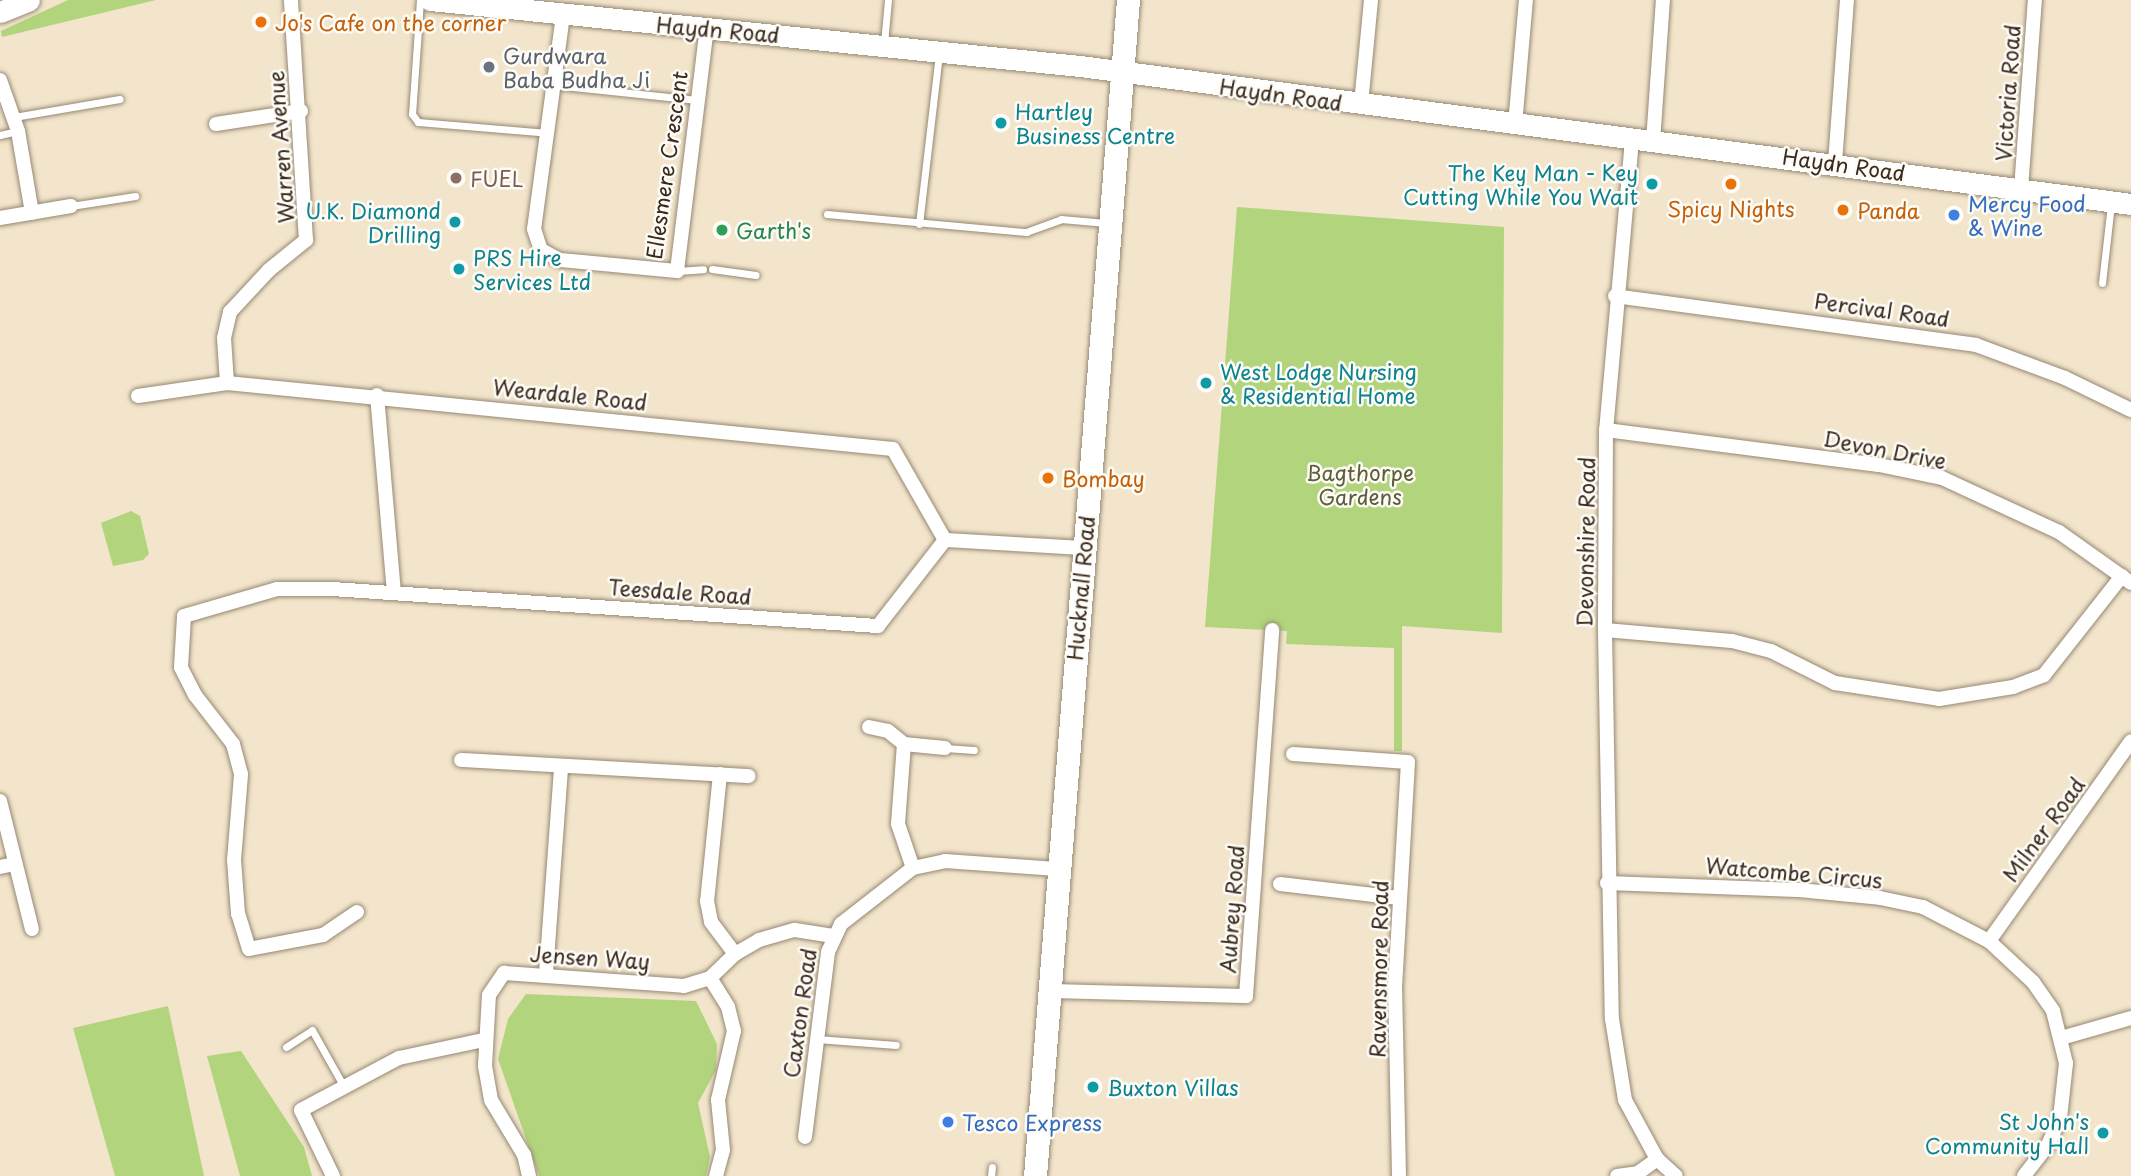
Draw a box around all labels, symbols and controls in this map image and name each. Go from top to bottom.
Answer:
place label: Jo's Cafe on the corner [275,9,509,35]
street label: Haydn Road [656,11,780,47]
marker: Jo's Cafe on the corner [253,14,269,30]
street label: Victoria Road [1990,24,2024,162]
place label: Gurdwara Baba Budha Ji [503,42,651,92]
marker: Gurdwara Baba Budha Ji [481,59,497,75]
street label: Warren Avenue [262,69,298,225]
street label: Ellesmere Crescent [640,69,692,261]
street label: Haydn Road [1218,73,1344,115]
place label: Hartley Business Centre [1015,98,1177,148]
marker: Hartley Business Centre [993,115,1009,131]
street label: Haydn Road [1781,143,1907,185]
place label: The Key Man - Key Cutting While You Wait [1402,159,1638,209]
place label: FUEL [470,165,523,191]
marker: FUEL [448,170,464,186]
marker: The Key Man - Key Cutting While You Wait [1644,176,1660,192]
marker: Spicy Nights [1723,176,1739,192]
place label: Mercy Food & Wine [1968,190,2086,240]
place label: Spicy Nights [1667,195,1795,221]
place label: U.K. Diamond Drilling [303,197,441,247]
place label: Panda [1857,197,1920,223]
marker: Panda [1835,202,1851,218]
marker: Mercy Food & Wine [1946,207,1962,223]
marker: U.K. Diamond Drilling [447,214,463,230]
place label: Garth's [736,217,811,243]
marker: Garth's [714,222,730,238]
place label: PRS Hire Services Ltd [473,244,592,294]
marker: PRS Hire Services Ltd [451,261,467,277]
street label: Percival Road [1812,287,1952,331]
place label: West Lodge Nursing & Residential Home [1220,358,1419,408]
street label: Weardale Road [492,373,648,415]
marker: West Lodge Nursing & Residential Home [1198,375,1214,391]
street label: Devon Drive [1822,425,1948,473]
street label: Devonshire Road [1571,457,1599,627]
park label: Bagthorpe Gardens [1306,459,1414,509]
place label: Bombay [1062,465,1145,491]
marker: Bombay [1040,470,1056,486]
street label: Hucknall Road [1061,514,1099,662]
street label: Teesdale Road [608,573,752,609]
street label: Milner Road [1997,772,2089,886]
street label: Aubrey Road [1214,843,1248,975]
street label: Watcombe Circus [1704,852,1884,892]
street label: Ravensmore Road [1364,880,1392,1058]
street label: Jensen Way [529,940,651,974]
street label: Caxton Road [777,947,821,1079]
place label: Buxton Villas [1107,1074,1238,1100]
marker: Buxton Villas [1085,1079,1101,1095]
place label: St John's Community Hall [1924,1108,2089,1158]
place label: Tesco Express [962,1109,1102,1135]
marker: Tesco Express [940,1114,956,1130]
marker: St John's Community Hall [2095,1125,2111,1141]

